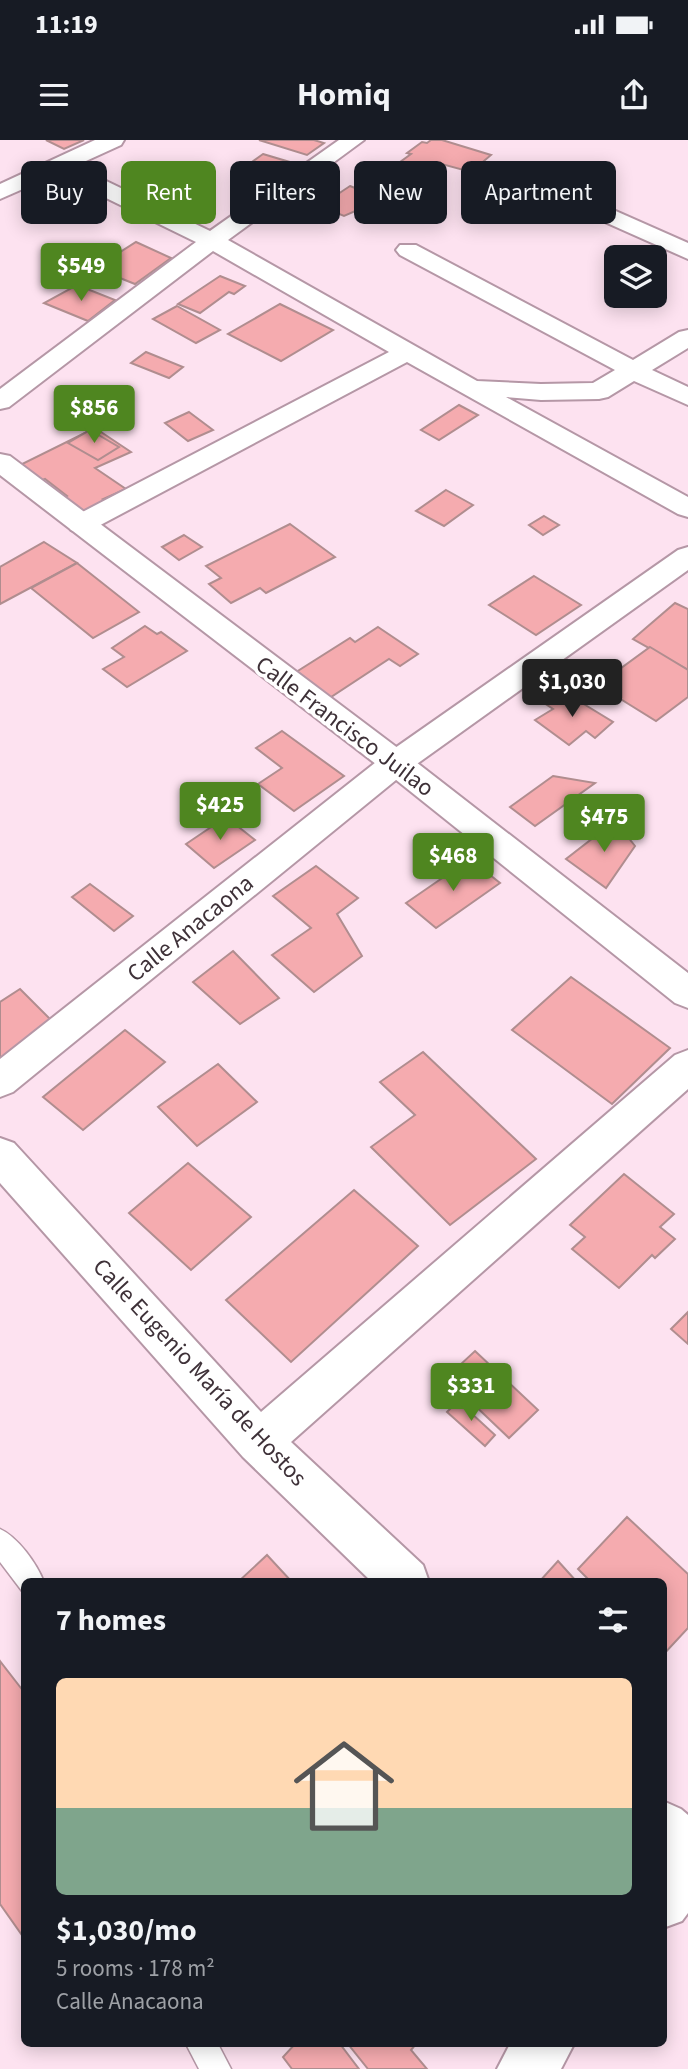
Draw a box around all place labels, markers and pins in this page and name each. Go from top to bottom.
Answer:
pin: $549 [40,244,122,303]
pin: $856 [53,386,135,445]
pin: $1,030 [515,660,629,719]
pin: $425 [179,782,261,842]
pin: $475 [563,794,645,854]
pin: $468 [412,834,494,893]
pin: $331 [430,1364,512,1423]

